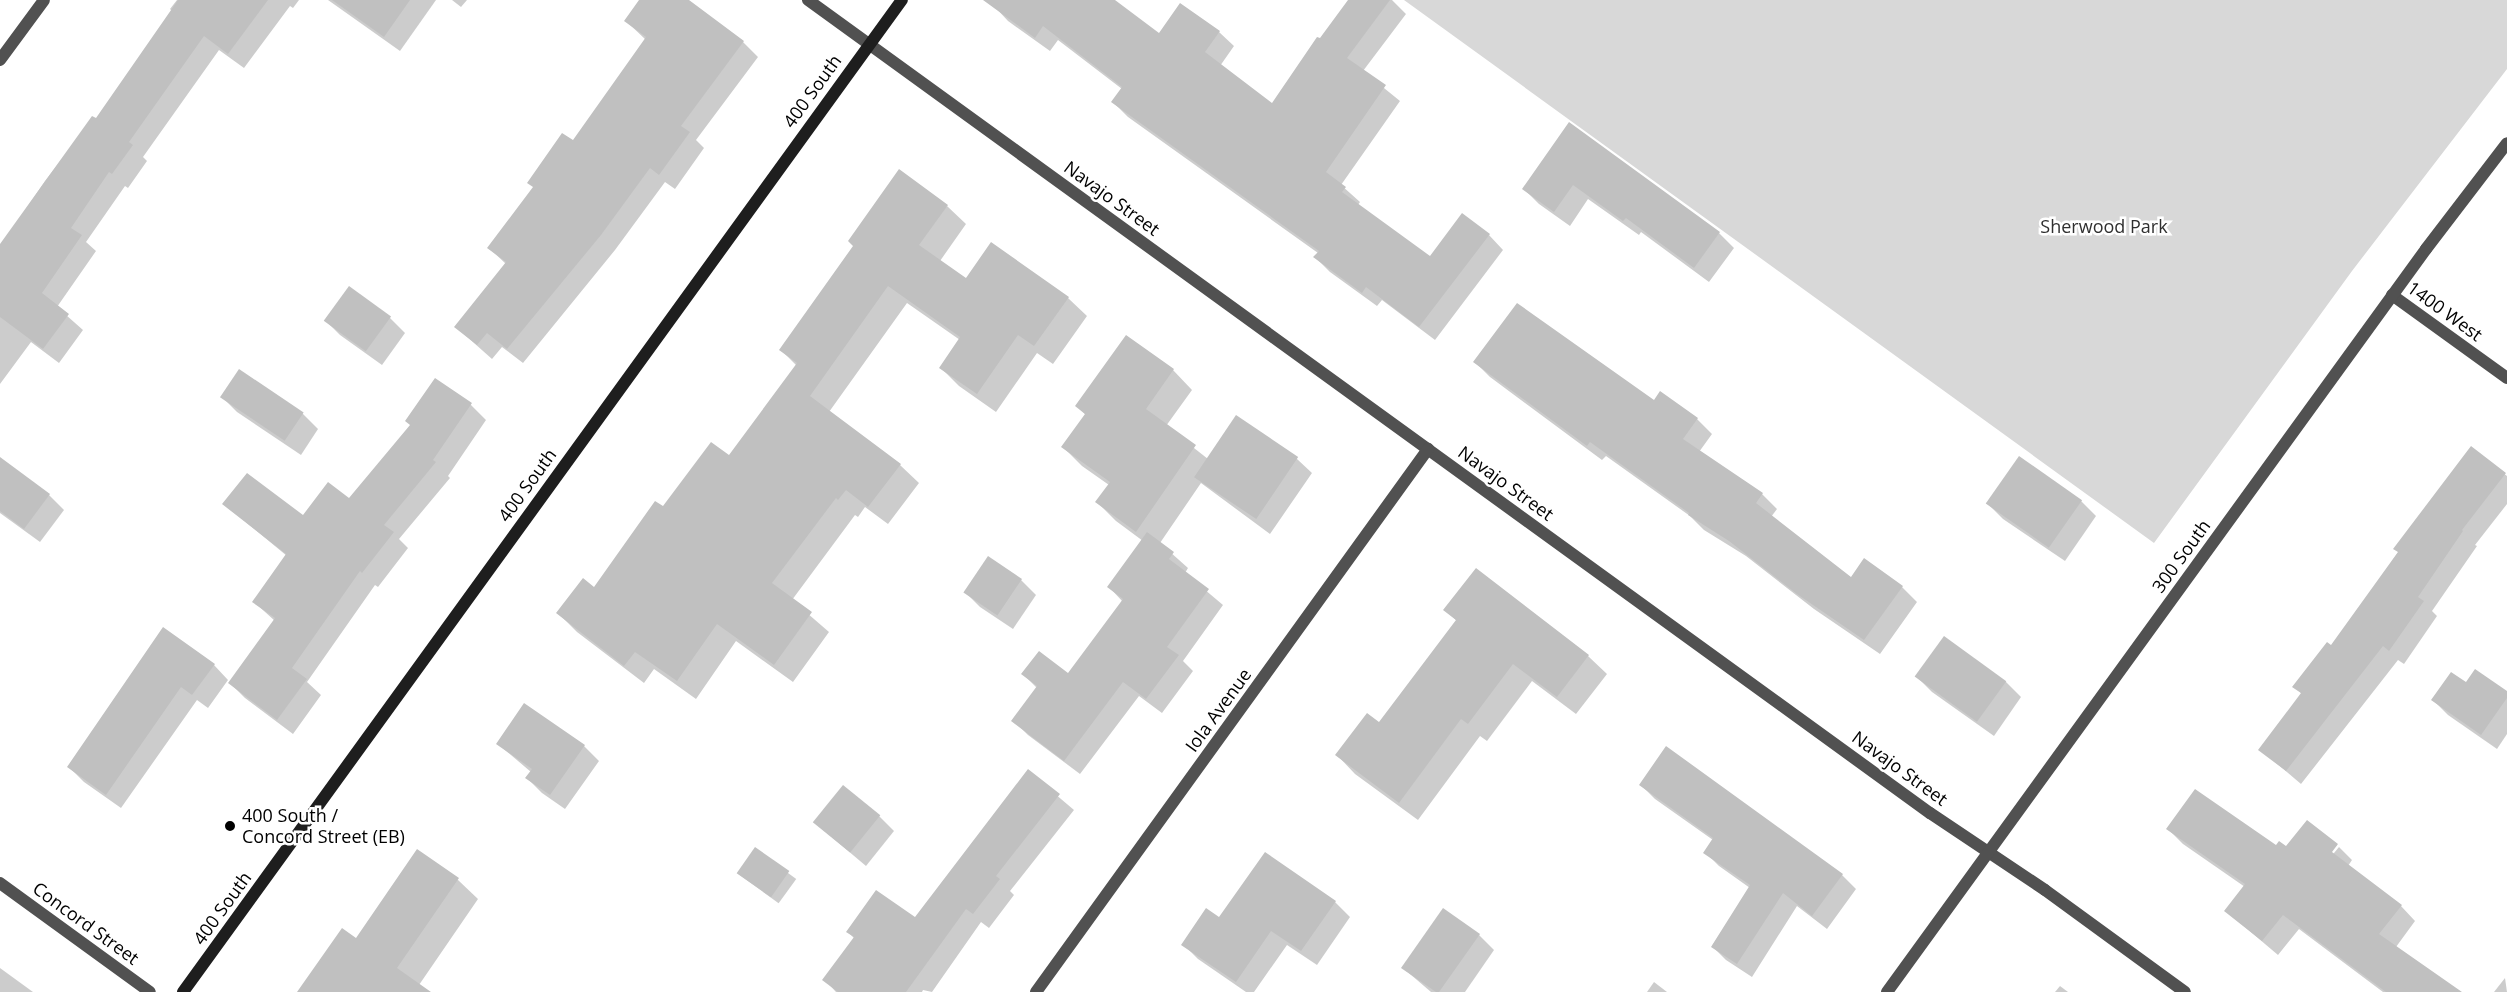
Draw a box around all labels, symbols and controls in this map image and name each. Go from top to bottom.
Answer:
street label: 400 South [778,50,846,132]
street label: Navajo Street [1060,156,1164,240]
park label: Sherwood Park [2040,215,2168,237]
street label: 1400 West [2403,277,2487,345]
street label: Navajo Street [1454,441,1558,525]
street label: 400 South [493,444,561,526]
street label: 300 South [2147,515,2215,597]
street label: Iola Avenue [1181,664,1255,756]
street label: Navajo Street [1848,726,1952,810]
place label: 400 South / Concord Street (EB) [242,805,405,848]
marker: 400 South / Concord Street (EB) [223,819,237,833]
street label: 400 South [188,867,256,949]
street label: Concord Street [29,877,143,969]

